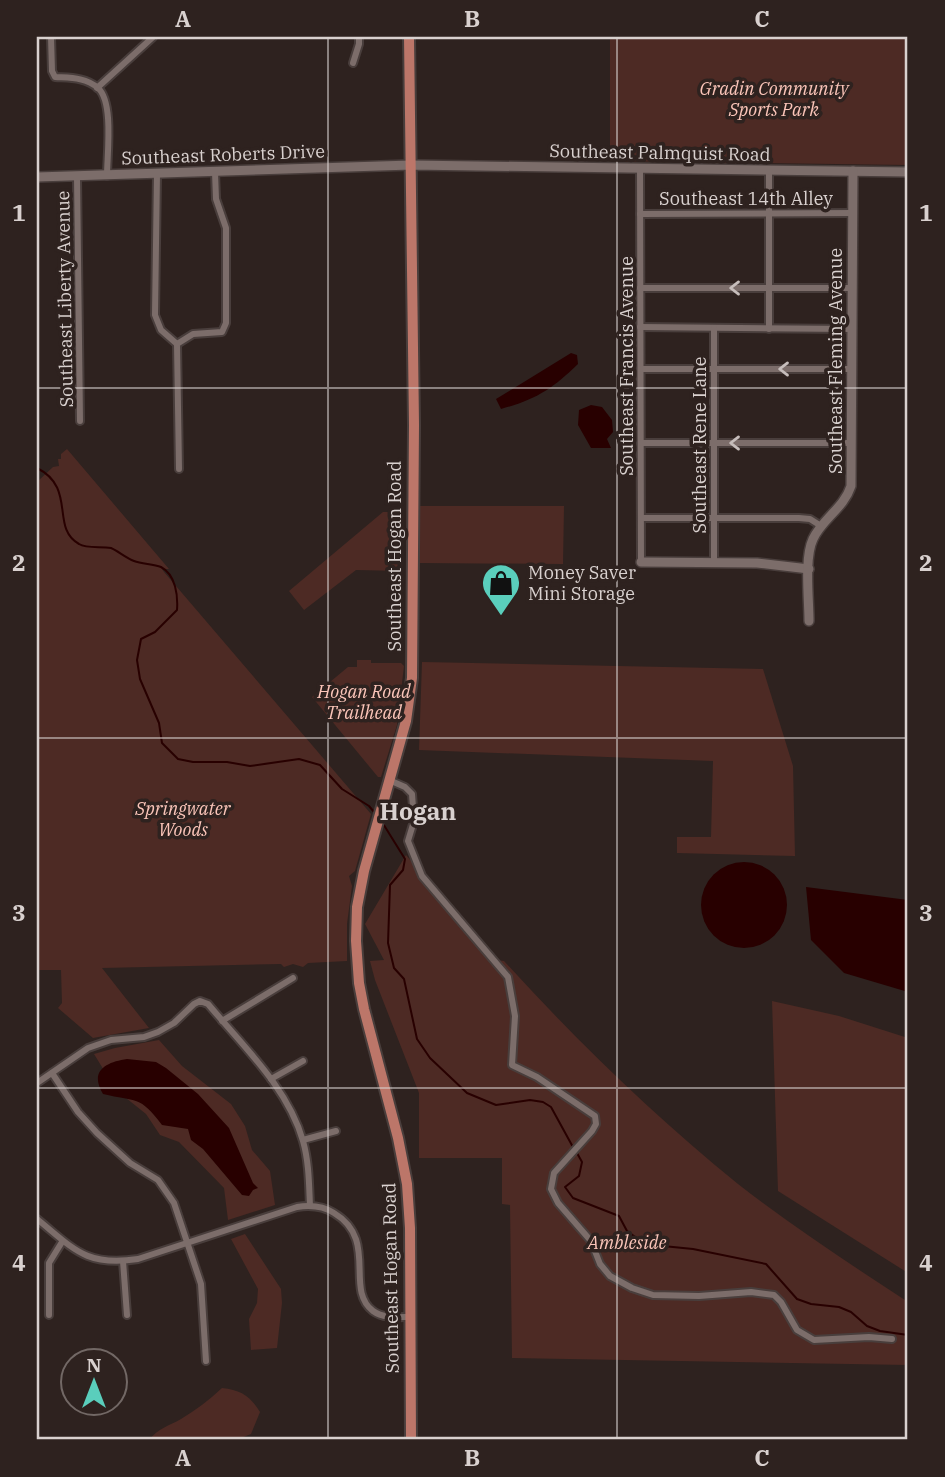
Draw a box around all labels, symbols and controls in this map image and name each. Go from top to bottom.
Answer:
text: A [175,3,191,33]
text: B [464,3,480,33]
text: C [754,3,770,33]
park label: Gradin Community Sports Park [700,77,850,121]
street label: Southeast Roberts Drive [121,139,325,170]
street label: Southeast Palmquist Road [549,139,771,166]
street label: Southeast 14th Alley [659,187,833,210]
street label: Southeast Liberty Avenue [51,190,78,408]
text: 1 [12,197,26,227]
text: 1 [919,197,933,227]
street label: Southeast Fleming Avenue [824,248,847,474]
street label: Southeast Francis Avenue [615,256,638,476]
one-way arrow [729,280,740,296]
street label: Southeast Rene Lane [688,357,711,533]
one-way arrow [778,361,789,377]
one-way arrow [729,435,740,451]
street label: Southeast Hogan Road [383,461,406,651]
text: 2 [12,547,26,577]
text: 2 [919,547,933,577]
place label: Money Saver Mini Storage [528,561,636,605]
shop icon: Money Saver Mini Storage [480,562,522,617]
park label: Hogan Road Trailhead [316,680,411,724]
district label: Hogan [380,795,456,827]
park label: Springwater Woods [134,797,232,841]
text: 3 [12,897,26,927]
text: 3 [919,897,933,927]
street label: Southeast Hogan Road [377,1182,404,1374]
park label: Ambleside [587,1231,666,1254]
text: 4 [12,1247,26,1277]
text: 4 [919,1247,933,1277]
north arrow [60,1348,130,1418]
text: N [86,1353,102,1377]
text: A [175,1442,191,1472]
text: B [464,1442,480,1472]
text: C [754,1442,770,1472]

